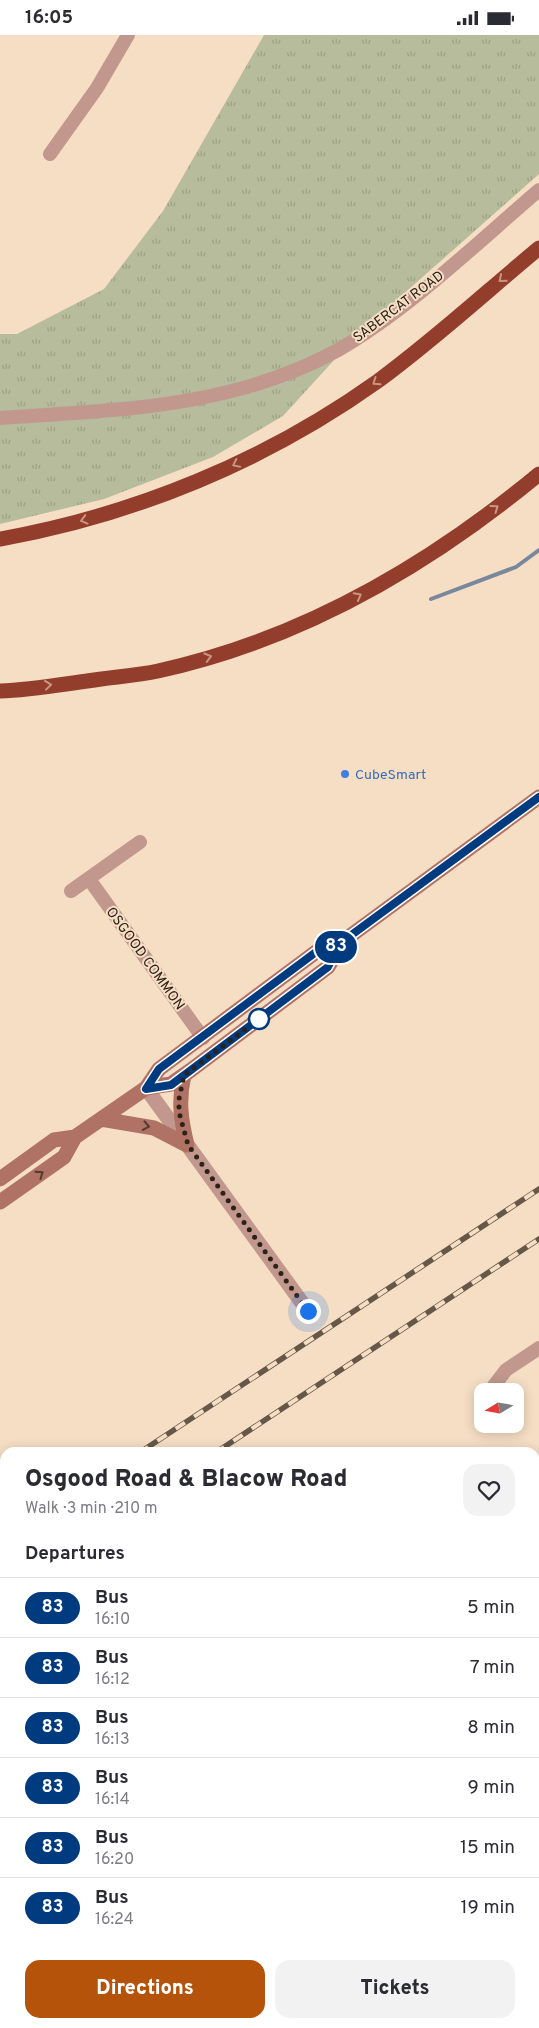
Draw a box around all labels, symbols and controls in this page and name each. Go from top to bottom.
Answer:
text: 16:05 [25,6,73,30]
street label: SABERCAT ROAD [350,268,448,347]
one-way arrow [498,273,507,282]
one-way arrow [372,376,382,385]
one-way arrow [232,457,241,468]
one-way arrow [489,505,499,514]
one-way arrow [80,515,88,525]
one-way arrow [353,592,362,602]
one-way arrow [204,653,212,663]
one-way arrow [45,680,53,691]
place label: CubeSmart [355,767,426,784]
marker: CubeSmart [339,768,351,780]
street label: OSGOOD COMMON [102,904,188,1014]
line badge: 83 [314,931,358,963]
text: 83 [325,935,347,958]
unlabelled marker [248,1008,270,1030]
one-way arrow [142,1121,151,1131]
one-way arrow [34,1171,44,1180]
your location [296,1299,321,1324]
north arrow [474,1383,524,1433]
map controls [474,1383,524,1433]
button: heart [463,1464,515,1516]
text: Osgood Road & Blacow Road [25,1465,347,1495]
text: Walk · 3 min · 210 m [25,1499,158,1519]
text: Departures [25,1542,125,1566]
text: Bus [95,1586,129,1610]
text: 83 [41,1596,64,1619]
text: 5 min [467,1596,515,1620]
text: 16:10 [95,1610,130,1630]
text: Bus [95,1646,129,1670]
text: 83 [41,1656,64,1679]
text: 7 min [470,1656,515,1680]
text: 16:12 [95,1670,130,1690]
text: Bus [95,1706,129,1730]
text: 83 [41,1716,64,1739]
text: 8 min [467,1716,515,1740]
text: 16:13 [95,1730,130,1750]
text: Bus [95,1766,129,1790]
text: 83 [41,1776,64,1799]
text: 9 min [468,1776,515,1800]
text: 16:14 [95,1790,130,1810]
text: Bus [95,1826,129,1850]
text: 83 [41,1836,64,1859]
text: 15 min [460,1836,515,1860]
text: 16:20 [95,1850,134,1870]
text: Bus [95,1886,129,1910]
text: 83 [41,1896,64,1919]
text: 19 min [460,1896,515,1920]
text: 16:24 [95,1910,134,1930]
button: Directions [25,1960,265,2018]
button: Tickets [275,1960,515,2018]

